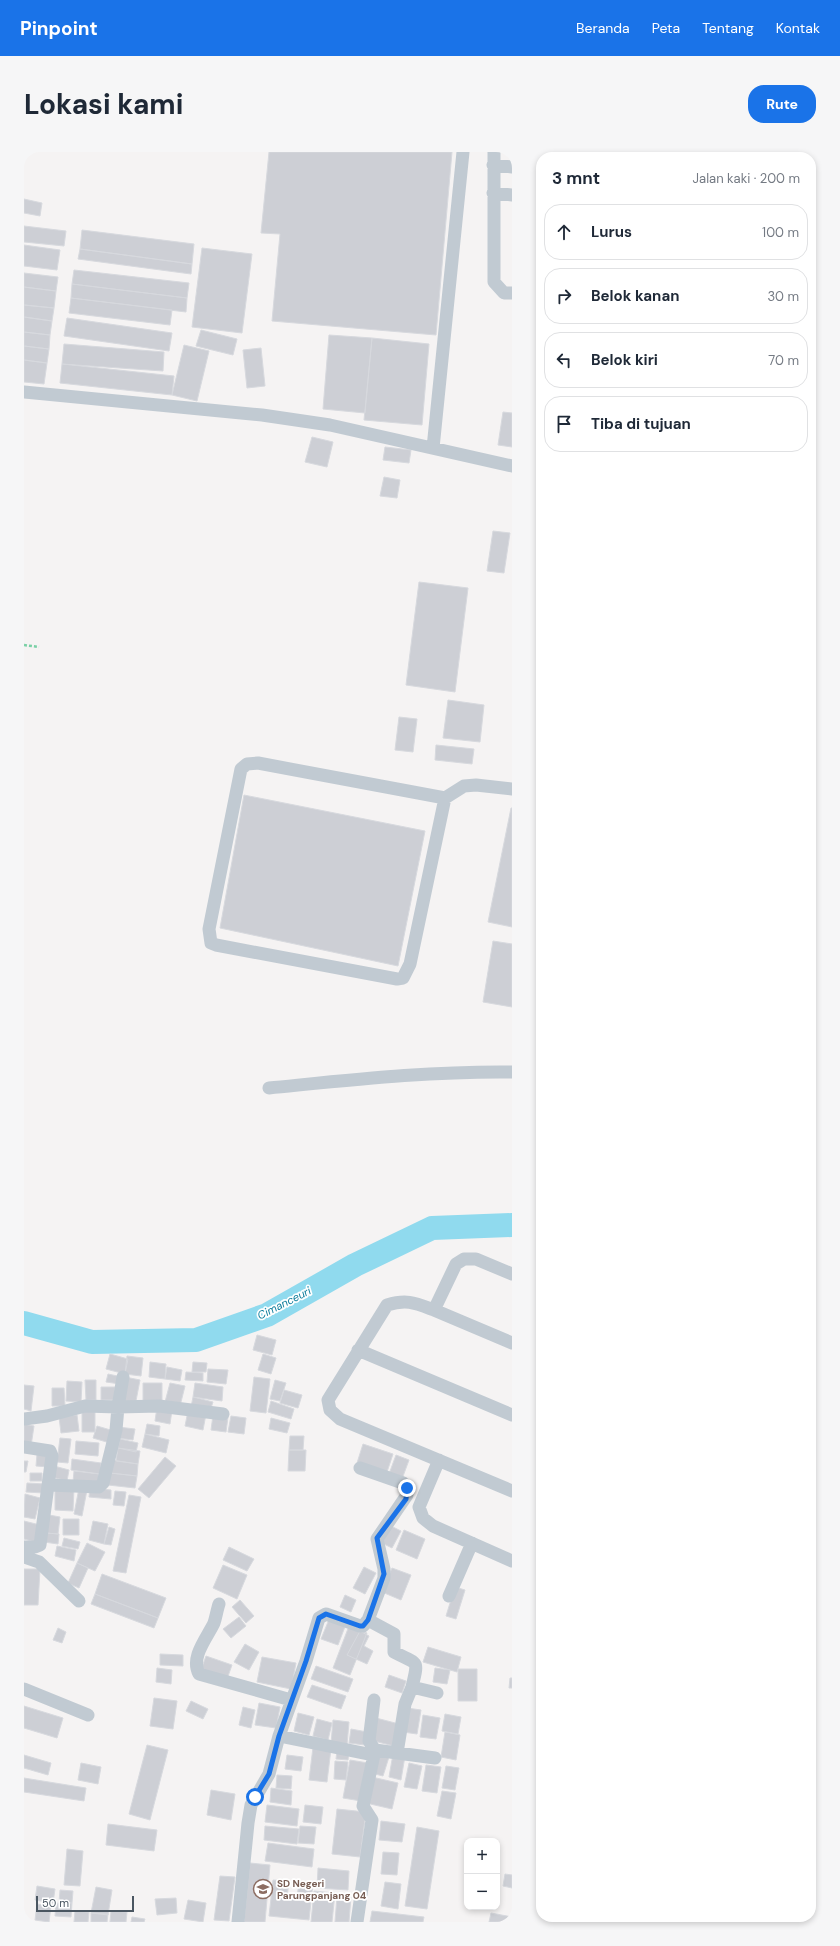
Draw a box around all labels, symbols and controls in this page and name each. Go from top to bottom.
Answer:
text: Pinpoint [20,16,98,41]
text: Beranda [576,19,630,37]
text: Peta [652,19,680,37]
text: Tentang [702,19,754,37]
text: Kontak [776,19,820,37]
button: Rute [748,85,816,123]
text: Lokasi kami [24,86,183,123]
text: 3 mnt [552,167,600,189]
text: Jalan kaki · 200 m [693,170,800,187]
icon: ahead [553,221,575,243]
text: Lurus [591,222,632,242]
text: 100 m [762,224,799,241]
icon: right [553,285,575,307]
text: Belok kanan [591,286,679,306]
text: 30 m [767,288,799,305]
icon: left [553,349,575,371]
text: Belok kiri [591,350,658,370]
text: 70 m [768,352,799,369]
icon: arrive [553,413,575,435]
text: Tiba di tujuan [591,414,691,434]
water label: Cimanceuri [255,1283,313,1322]
route end [398,1479,416,1497]
route start [246,1788,264,1806]
map controls [464,1838,500,1910]
button: + [464,1838,500,1874]
button: − [464,1874,500,1910]
place label: SD Negeri Parungpanjang 04 [277,1877,367,1902]
school or university icon: SD Negeri Parungpanjang 04 [252,1878,274,1900]
scale bar [36,1894,134,1913]
text: 50 m [42,1896,69,1910]

